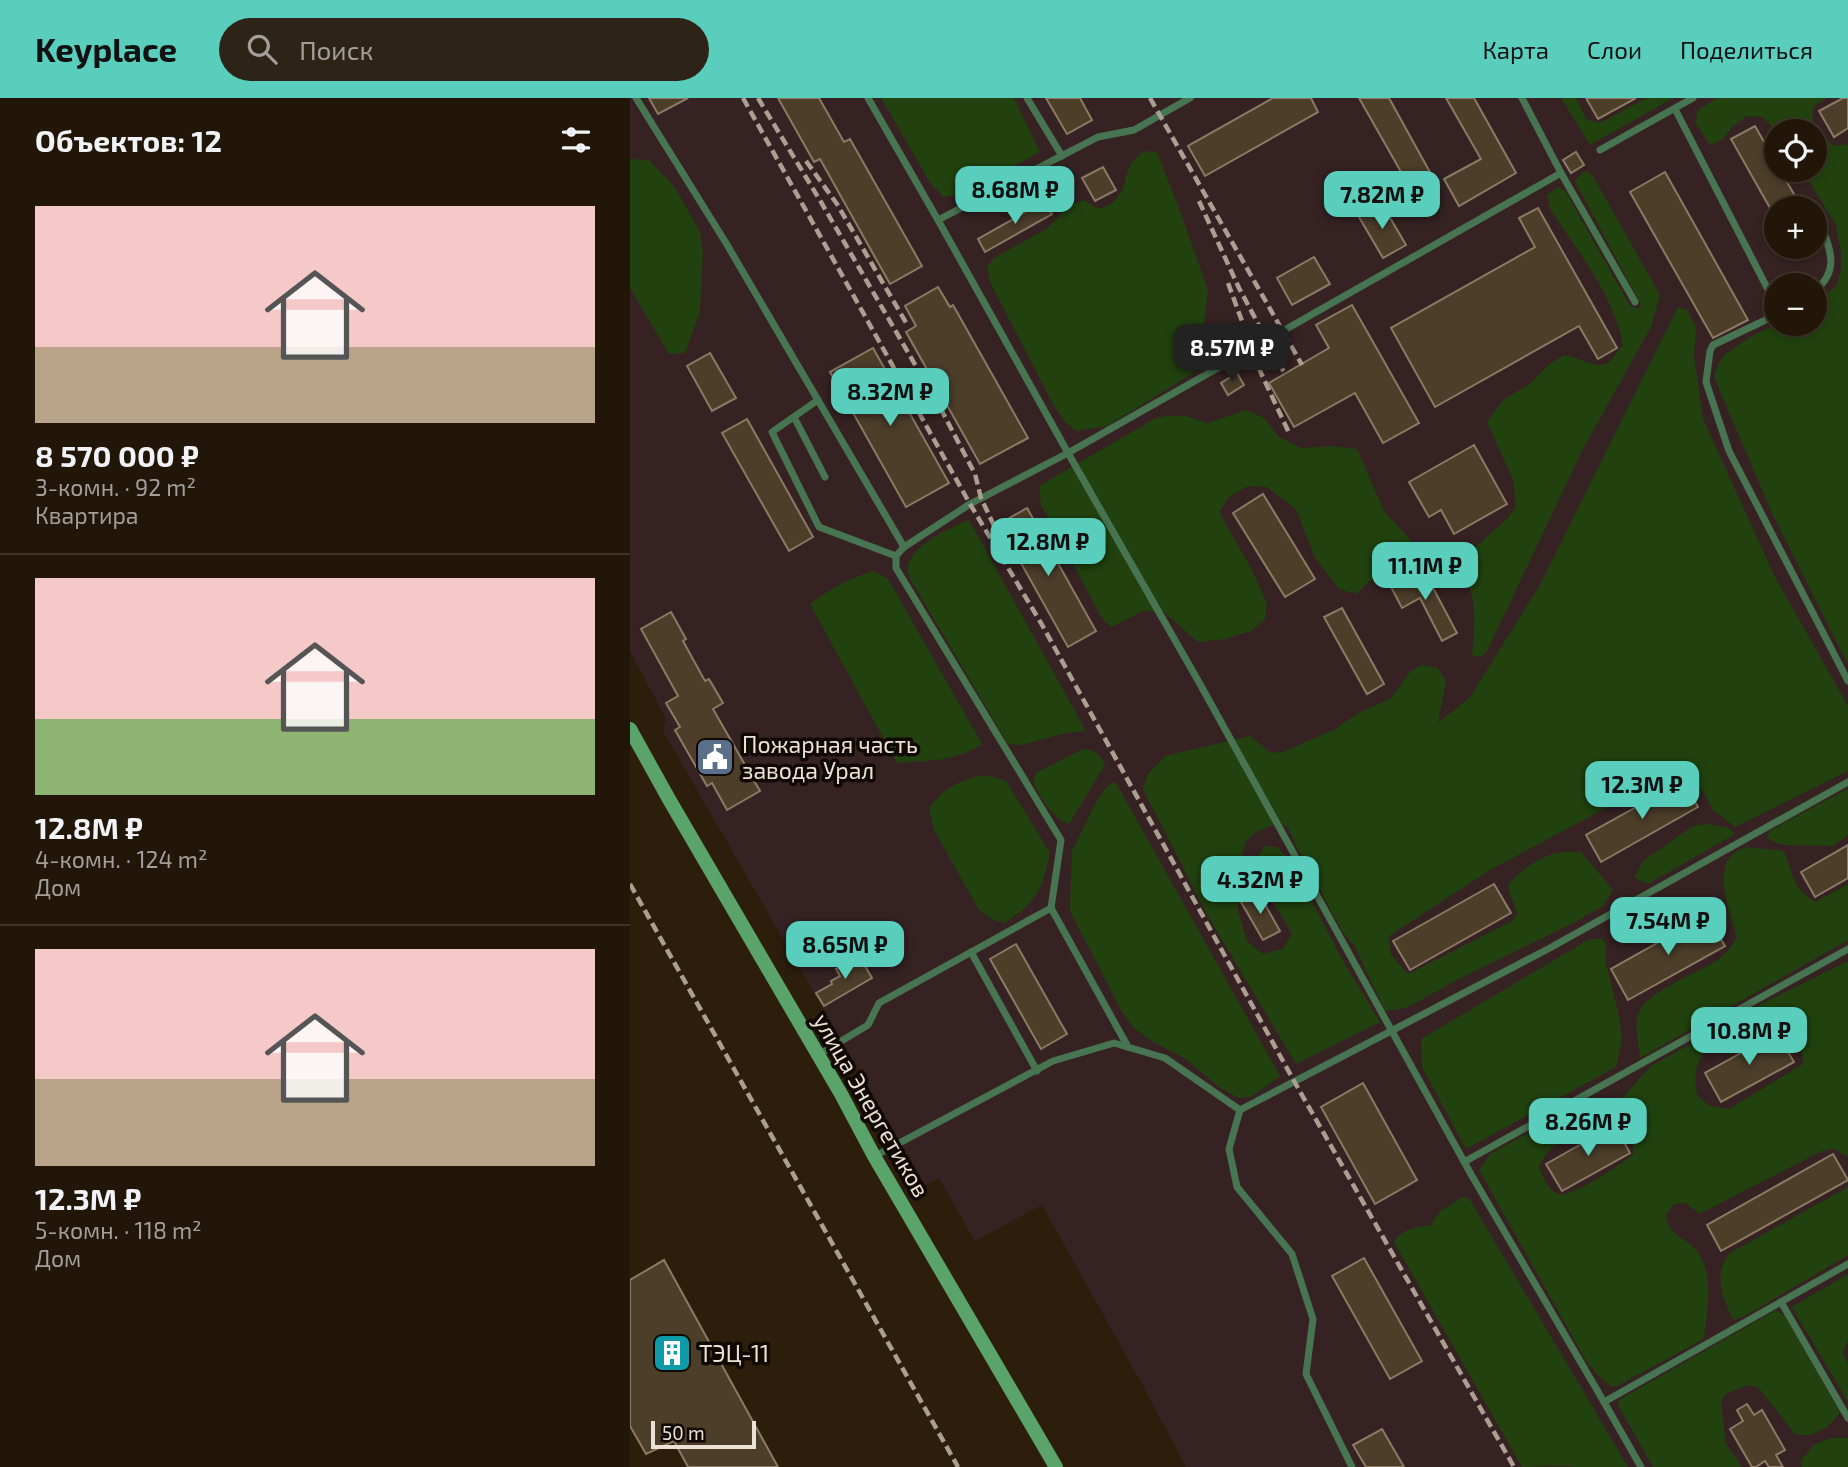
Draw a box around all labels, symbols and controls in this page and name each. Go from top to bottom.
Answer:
search box [219,18,709,81]
text: Keyplace [35,29,177,69]
icon: search [243,30,281,68]
text: Поиск [299,34,373,65]
text: Карта [1482,35,1549,64]
text: Слои [1587,35,1642,64]
text: Поделиться [1680,35,1813,64]
map controls [1764,119,1827,336]
button: locate [1764,119,1827,182]
icon: filters [557,121,595,159]
text: Объектов: 12 [35,122,222,158]
pin: 8.68M ₽ [950,166,1080,226]
pin: 7.82M ₽ [1317,172,1447,231]
text: 8.68M ₽ [971,175,1059,203]
text: 7.82M ₽ [1340,180,1424,208]
button: + [1764,196,1827,259]
icon: home [252,252,378,378]
button: − [1764,273,1827,336]
pin: 8.57M ₽ [1167,324,1297,384]
text: 8.57M ₽ [1190,333,1274,361]
pin: 8.32M ₽ [825,368,955,428]
text: 8.32M ₽ [847,377,933,405]
text: 8 570 000 ₽ [35,437,199,473]
text: 3-комн. · 92 m² [35,473,196,501]
text: Квартира [35,501,139,529]
pin: 12.8M ₽ [983,518,1113,578]
text: 12.8M ₽ [1007,527,1089,555]
pin: 11.1M ₽ [1360,542,1490,602]
text: 11.1M ₽ [1388,551,1462,579]
icon: home [252,624,378,750]
place label: Пожарная часть завода Урал [742,730,918,784]
public building icon: Пожарная часть завода Урал [694,736,736,778]
pin: 12.3M ₽ [1577,762,1707,821]
text: 12.3M ₽ [1601,770,1683,798]
text: 12.8M ₽ [35,809,143,845]
text: 4-комн. · 124 m² [35,845,207,873]
pin: 4.32M ₽ [1195,856,1325,916]
text: 4.32M ₽ [1217,865,1303,893]
text: Дом [35,873,81,901]
pin: 7.54M ₽ [1603,898,1733,957]
text: 7.54M ₽ [1626,906,1710,934]
pin: 8.65M ₽ [780,922,910,981]
text: 8.65M ₽ [802,930,888,958]
icon: home [252,995,378,1121]
pin: 10.8M ₽ [1684,1007,1814,1067]
street label: улица Энергетиков [807,1008,936,1202]
text: 10.8M ₽ [1707,1016,1791,1044]
pin: 8.26M ₽ [1523,1098,1653,1158]
text: 8.26M ₽ [1545,1107,1631,1135]
text: 12.3M ₽ [35,1180,141,1216]
text: 5-комн. · 118 m² [35,1216,202,1244]
text: Дом [35,1244,81,1272]
building icon: ТЭЦ-11 [651,1332,693,1374]
place label: ТЭЦ-11 [699,1339,769,1367]
scale bar [651,1418,756,1450]
text: 50 m [662,1421,705,1444]

